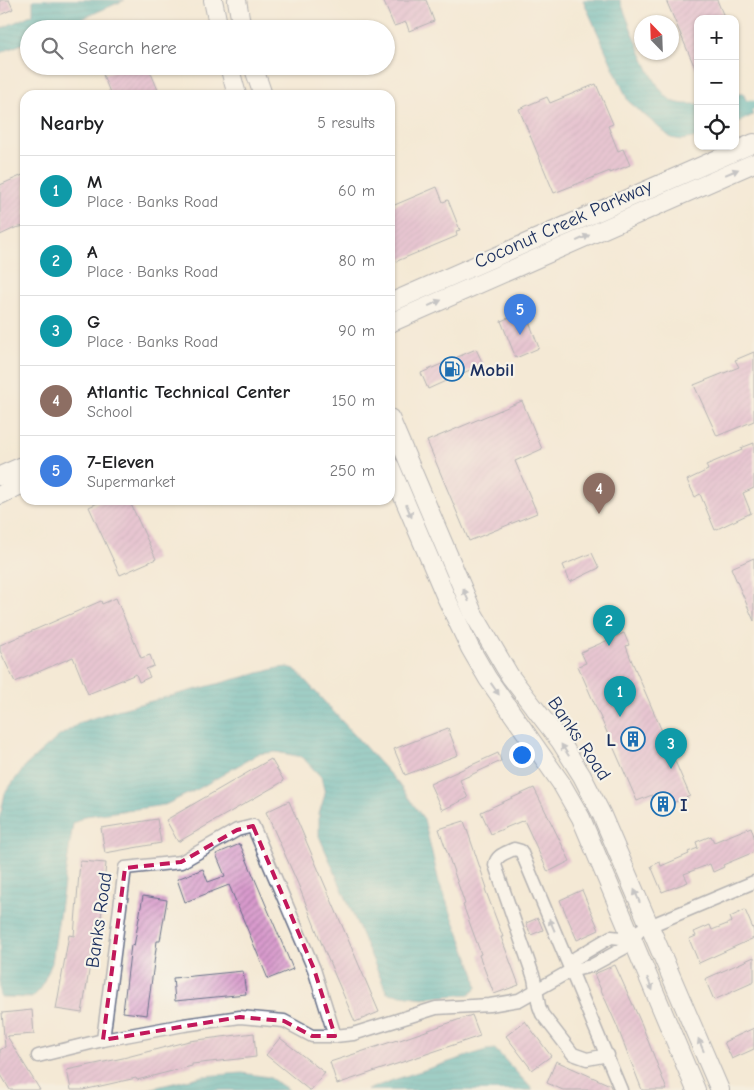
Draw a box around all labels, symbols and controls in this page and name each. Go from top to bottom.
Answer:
north arrow [634,15,679,60]
map controls [694,15,739,150]
button: + [694,15,739,60]
search box [20,20,395,75]
icon: search [38,34,66,62]
text: Search here [78,37,177,59]
button: − [694,60,739,105]
button: locate [694,105,739,150]
text: Nearby [40,111,104,135]
text: 5 results [317,114,375,132]
one-way arrow [725,168,739,176]
text: M [87,171,102,193]
street label: Coconut Creek Parkway [471,175,656,273]
text: 1 [53,182,59,200]
text: 60 m [338,182,375,200]
text: Place · Banks Road [87,193,218,211]
one-way arrow [576,233,590,241]
text: A [87,241,98,263]
text: 2 [52,252,60,270]
text: 80 m [338,252,375,270]
text: Place · Banks Road [87,263,218,281]
pin: 5 [504,294,536,335]
one-way arrow [428,299,442,307]
text: G [87,311,100,333]
text: 3 [52,322,60,340]
text: 90 m [338,322,375,340]
text: Place · Banks Road [87,333,218,351]
fuel station icon: Mobil [439,356,465,382]
place label: Mobil [470,359,514,381]
text: Atlantic Technical Center [87,381,290,403]
text: 4 [52,392,60,410]
text: 150 m [332,392,375,410]
text: School [87,403,133,421]
text: 7-Eleven [87,451,154,473]
text: 5 [52,462,60,480]
text: 250 m [330,462,375,480]
text: Supermarket [87,473,175,491]
pin: 4 [583,473,615,514]
one-way arrow [405,504,413,519]
one-way arrow [461,588,469,602]
pin: 2 [593,605,625,646]
pin: 1 [604,676,636,717]
one-way arrow [490,682,500,696]
street label: Banks Road [543,692,615,785]
building icon: L [620,726,646,752]
pin: 3 [655,728,687,769]
place label: L [606,729,616,751]
your location [509,742,535,768]
one-way arrow [561,744,570,757]
building icon: I [650,791,676,817]
place label: I [680,794,688,816]
street label: Banks Road [81,871,117,969]
one-way arrow [633,888,641,903]
one-way arrow [548,917,556,932]
one-way arrow [647,977,655,991]
one-way arrow [696,1038,704,1052]

